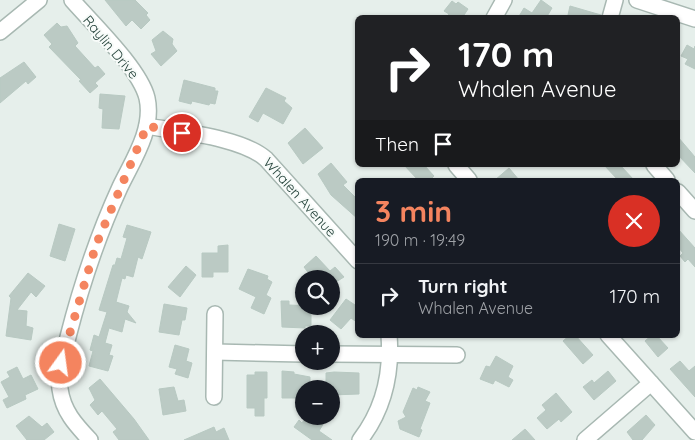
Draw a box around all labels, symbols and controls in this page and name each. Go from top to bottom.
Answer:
street label: Raylin Drive [79,11,143,83]
text: 170 m [458,32,554,76]
icon: right [375,35,440,100]
text: Whalen Avenue [458,75,616,103]
pin [161,112,203,154]
icon: arrive [168,119,196,147]
icon: arrive [429,130,457,158]
text: Then [375,132,419,156]
street label: Whalen Avenue [260,154,340,241]
text: 3 min [375,192,452,230]
button: close [608,195,660,247]
text: 190 m · 19:49 [375,230,465,250]
map controls [295,270,340,425]
button: search [295,270,340,315]
text: Turn right [418,274,507,298]
icon: right [375,282,403,310]
text: 170 m [609,284,660,308]
text: Whalen Avenue [418,298,533,318]
button: + [295,325,340,370]
position arrow [34,336,86,388]
button: − [295,380,340,425]

